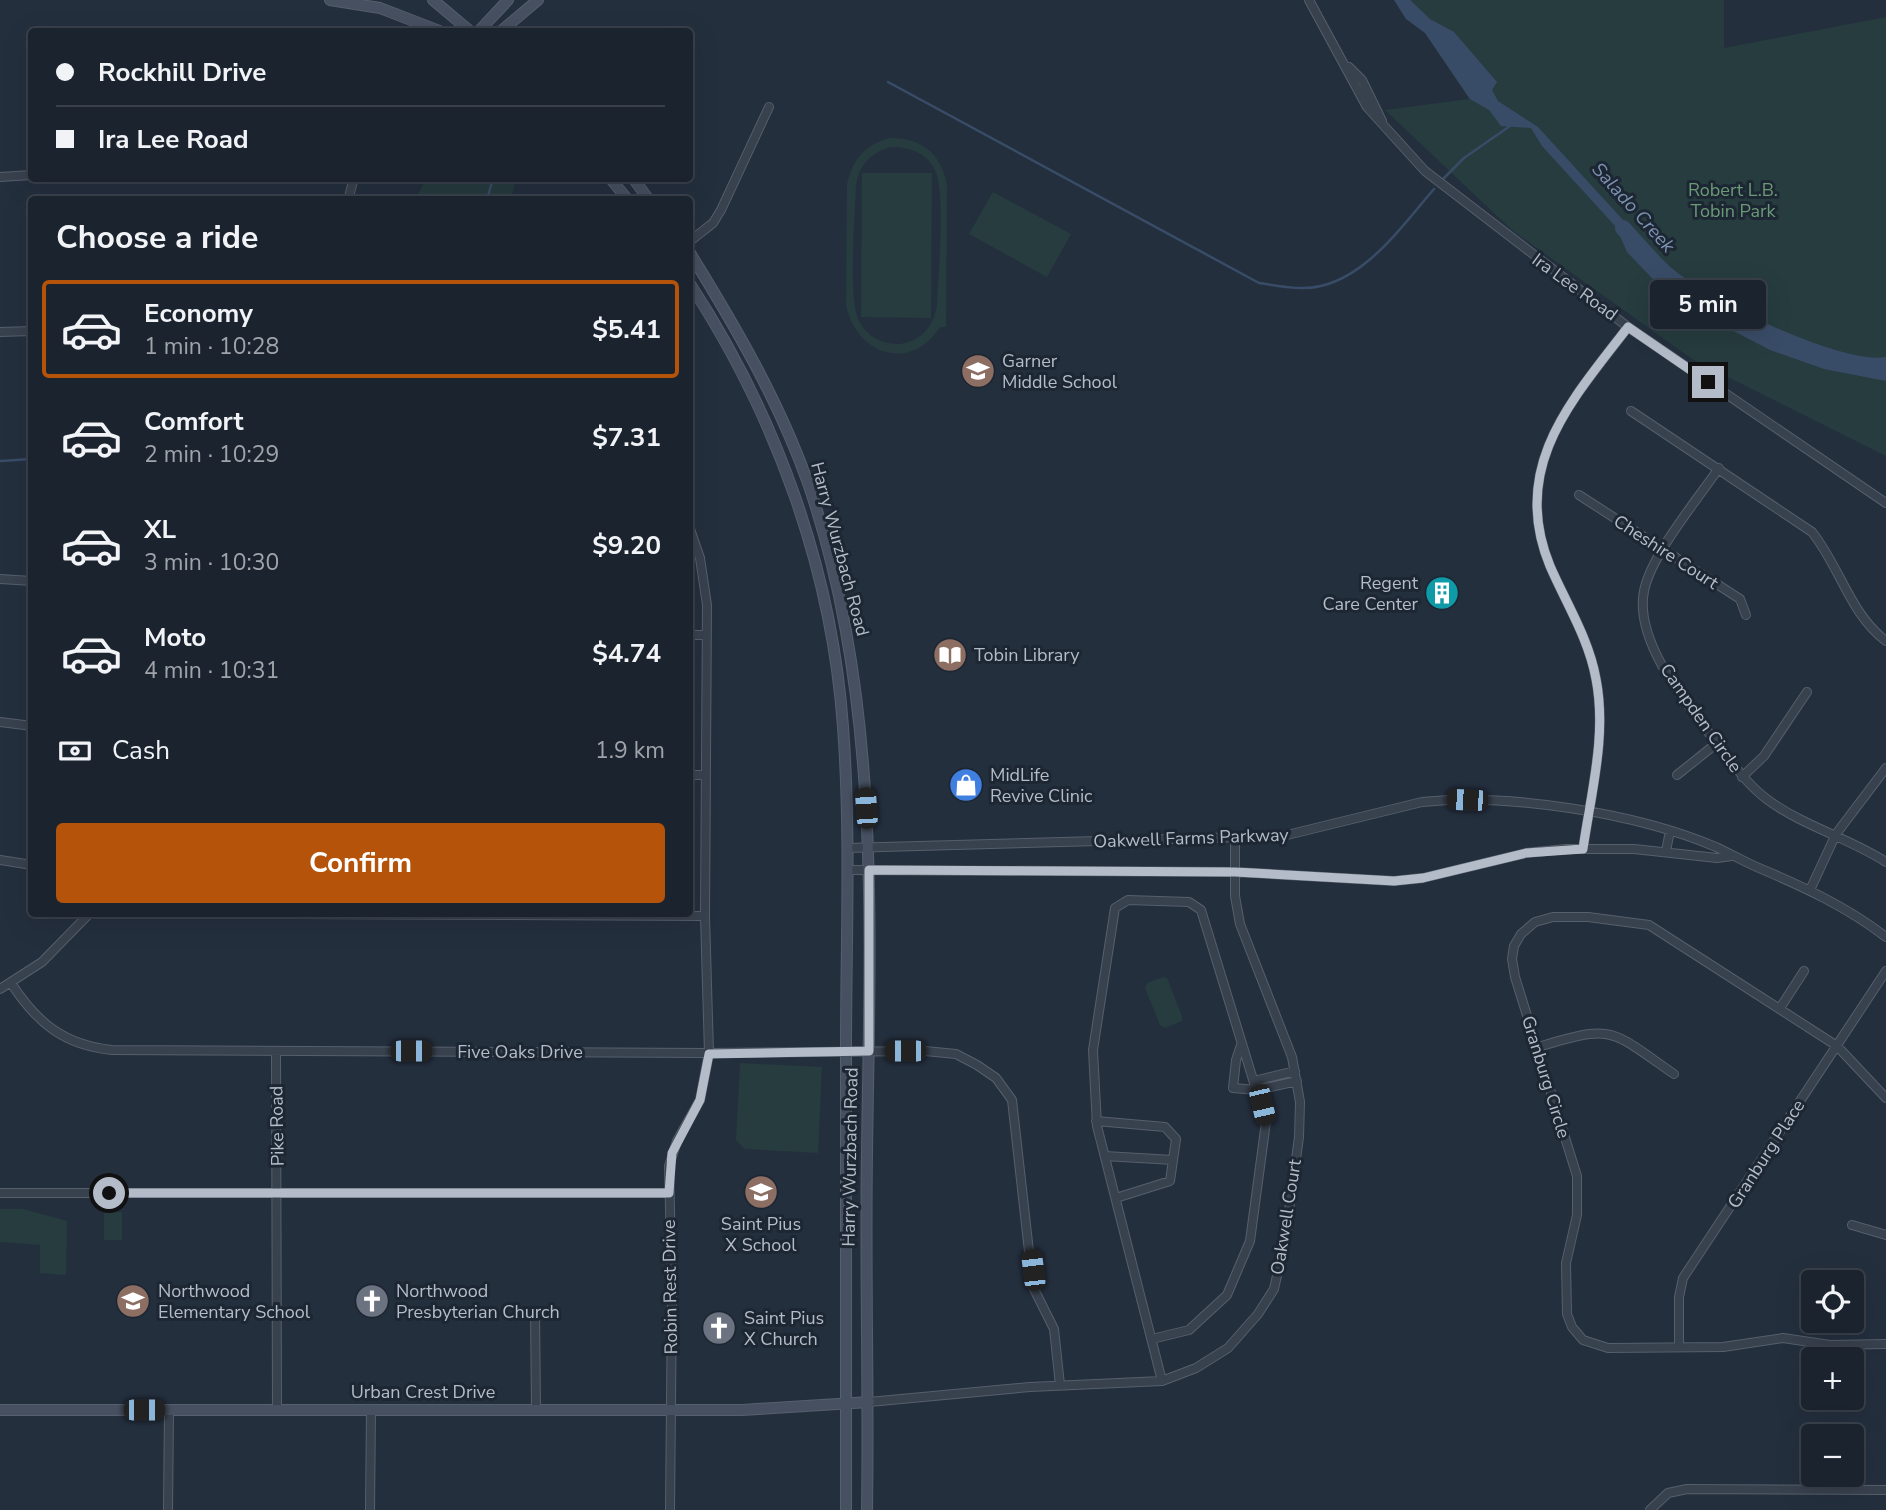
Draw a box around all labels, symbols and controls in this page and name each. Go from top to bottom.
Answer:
text: Rockhill Drive [98,55,266,90]
text: Ira Lee Road [98,122,249,157]
water label: Salado Creek [1586,157,1681,259]
park label: Robert L.B. Tobin Park [1688,178,1778,223]
text: Choose a ride [56,216,258,259]
street label: Ira Lee Road [1527,248,1623,326]
callout: 5 min [1650,280,1766,330]
text: 5 min [1678,289,1738,320]
text: Economy [144,296,253,331]
icon: car [60,298,123,361]
text: $5.41 [592,312,661,347]
text: 1 min · 10:28 [144,331,279,362]
place label: Garner Middle School [1002,349,1118,394]
school or university icon: Garner Middle School [959,352,997,390]
route end [1692,366,1724,398]
text: Comfort [144,404,244,439]
icon: car [60,406,123,469]
text: $7.31 [592,420,661,455]
text: 2 min · 10:29 [144,439,279,470]
street label: Harry Wurzbach Road [805,459,875,639]
street label: Cheshire Court [1609,509,1724,595]
text: XL [144,512,176,547]
icon: car [60,514,123,577]
text: $9.20 [592,528,661,563]
text: 3 min · 10:30 [144,547,279,578]
place label: Regent Care Center [1323,571,1419,616]
building icon: Regent Care Center [1423,574,1461,612]
text: Moto [144,620,206,655]
icon: car [60,622,123,685]
text: $4.74 [592,636,661,671]
library icon: Tobin Library [931,636,969,674]
place label: Tobin Library [974,643,1080,667]
text: 4 min · 10:31 [144,655,279,686]
street label: Campden Circle [1654,659,1748,777]
icon: cash [56,732,94,770]
text: Cash [112,733,170,768]
text: 1.9 km [595,735,665,766]
place label: MidLife Revive Clinic [990,763,1092,808]
shop icon: MidLife Revive Clinic [947,766,985,804]
car [855,786,878,830]
car [1446,789,1489,811]
button: Confirm [56,823,665,903]
street label: Oakwell Farms Parkway [1093,823,1290,853]
street label: Granburg Circle [1516,1013,1576,1141]
street label: Five Oaks Drive [457,1040,583,1064]
car [391,1041,433,1062]
car [885,1041,927,1062]
street label: Harry Wurzbach Road [836,1067,864,1247]
car [1248,1082,1277,1128]
street label: Pike Road [264,1086,290,1166]
street label: Granburg Place [1722,1095,1810,1213]
street label: Oakwell Court [1265,1157,1307,1277]
school or university icon: Saint Pius X School [742,1173,780,1211]
route start [93,1177,125,1209]
place label: Saint Pius X School [721,1212,801,1257]
street label: Robin Rest Drive [657,1219,683,1355]
car [1021,1248,1046,1292]
map controls [1801,1270,1864,1487]
button: locate [1801,1270,1864,1333]
place label: Northwood Elementary School [158,1279,311,1324]
place label: Northwood Presbyterian Church [396,1279,560,1324]
school or university icon: Northwood Elementary School [114,1282,152,1320]
church icon: Northwood Presbyterian Church [353,1282,391,1320]
place label: Saint Pius X Church [744,1306,824,1351]
church icon: Saint Pius X Church [700,1309,738,1347]
button: + [1801,1347,1864,1410]
street label: Urban Crest Drive [351,1380,495,1404]
car [124,1400,166,1421]
button: − [1801,1424,1864,1487]

